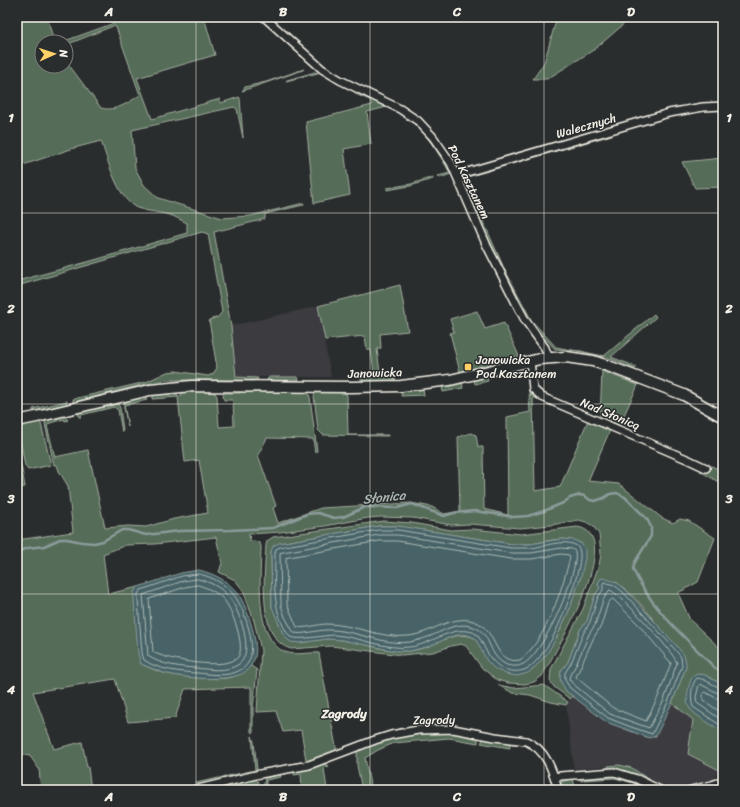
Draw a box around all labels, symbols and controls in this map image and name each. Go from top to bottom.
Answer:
text: A [104,0,113,23]
text: B [279,0,288,23]
text: C [452,0,462,23]
text: D [627,0,635,23]
north arrow [34,34,74,74]
text: N [54,48,73,58]
text: 1 [8,106,14,129]
text: 1 [726,106,732,129]
street label: Walecznych [553,107,619,145]
street label: Pod Kasztanem [441,141,497,223]
text: 2 [6,297,15,320]
text: 2 [724,297,733,320]
place label: Janowicka Pod Kasztanem [475,349,557,385]
street label: Janowicka [347,361,402,385]
marker: Janowicka Pod Kasztanem [463,362,473,372]
street label: Nad Słonicą [577,392,643,436]
water label: Słonica [362,483,408,511]
text: 3 [6,487,15,510]
text: 3 [724,487,733,510]
text: 4 [6,678,16,701]
text: 4 [724,678,734,701]
district label: Zagrody [320,702,368,725]
street label: Zagrody [413,709,456,731]
text: A [104,785,113,807]
text: B [279,785,288,807]
text: C [452,785,462,807]
text: D [627,785,635,807]

